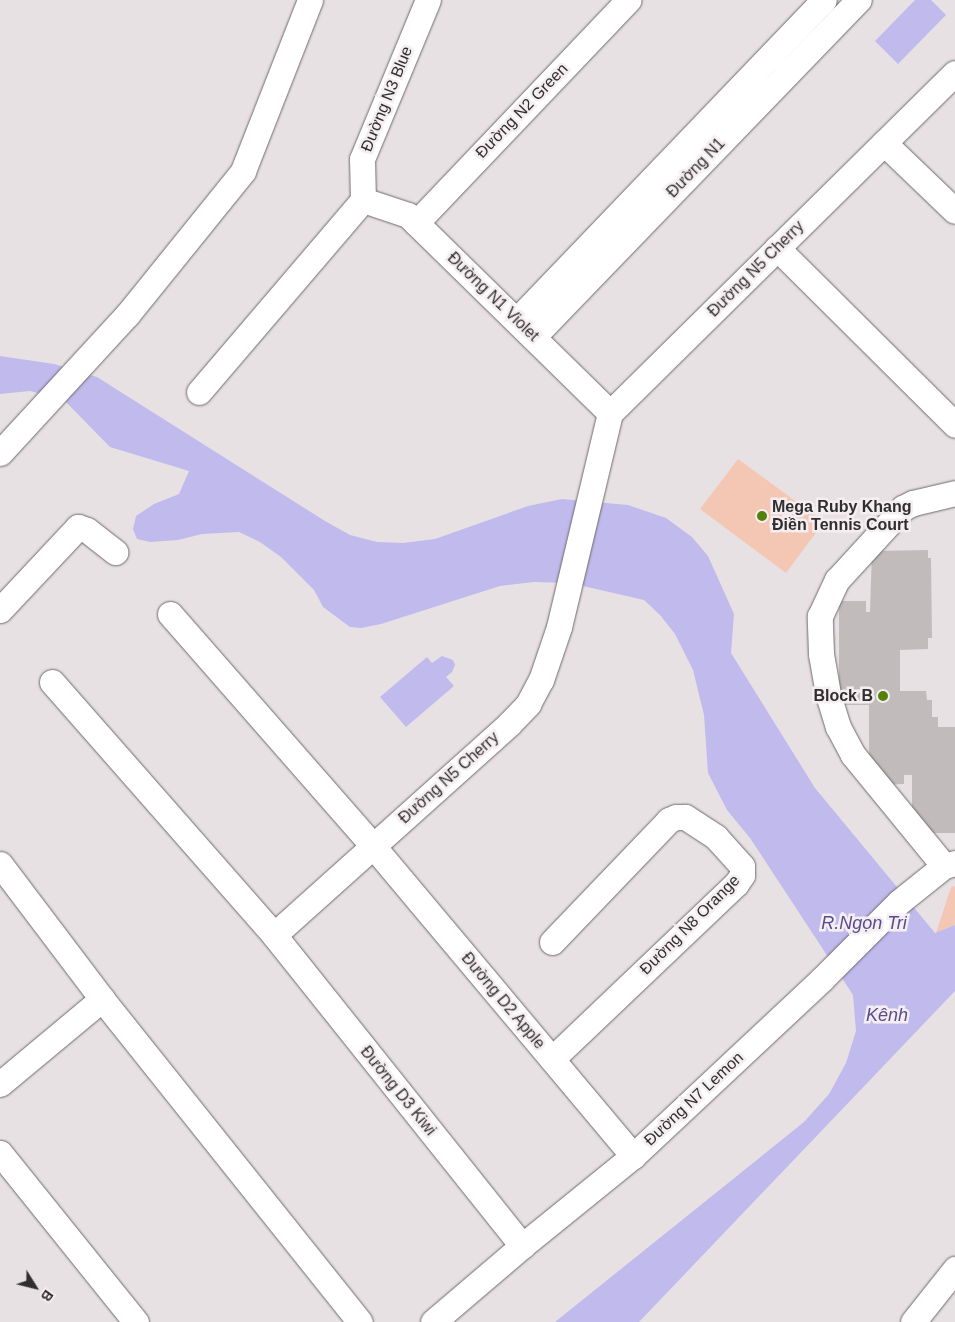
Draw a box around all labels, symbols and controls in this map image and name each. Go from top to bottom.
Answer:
street label: Đường N3 Blue [357,44,417,154]
street label: Đường N2 Green [472,60,572,162]
street label: Đường N1 [663,134,729,202]
street label: Đường N5 Cherry [704,217,808,321]
street label: Đường N1 Violet [443,249,543,345]
place label: Mega Ruby Khang Điền Tennis Court [772,497,912,535]
marker: Mega Ruby Khang Điền Tennis Court [756,510,768,522]
place label: Block B [813,686,873,706]
marker: Block B [877,690,889,702]
street label: Đường N5 Cherry [395,728,503,828]
street label: Đường N8 Orange [636,871,744,979]
water label: R.Ngọn Tri [821,912,907,934]
street label: Đường D2 Apple [457,949,549,1053]
water label: Kênh [866,1004,908,1026]
street label: Đường D3 Kiwi [356,1043,440,1139]
street label: Đường N7 Lemon [640,1048,748,1150]
north arrow [10,1262,60,1312]
text: B [38,1287,57,1305]

